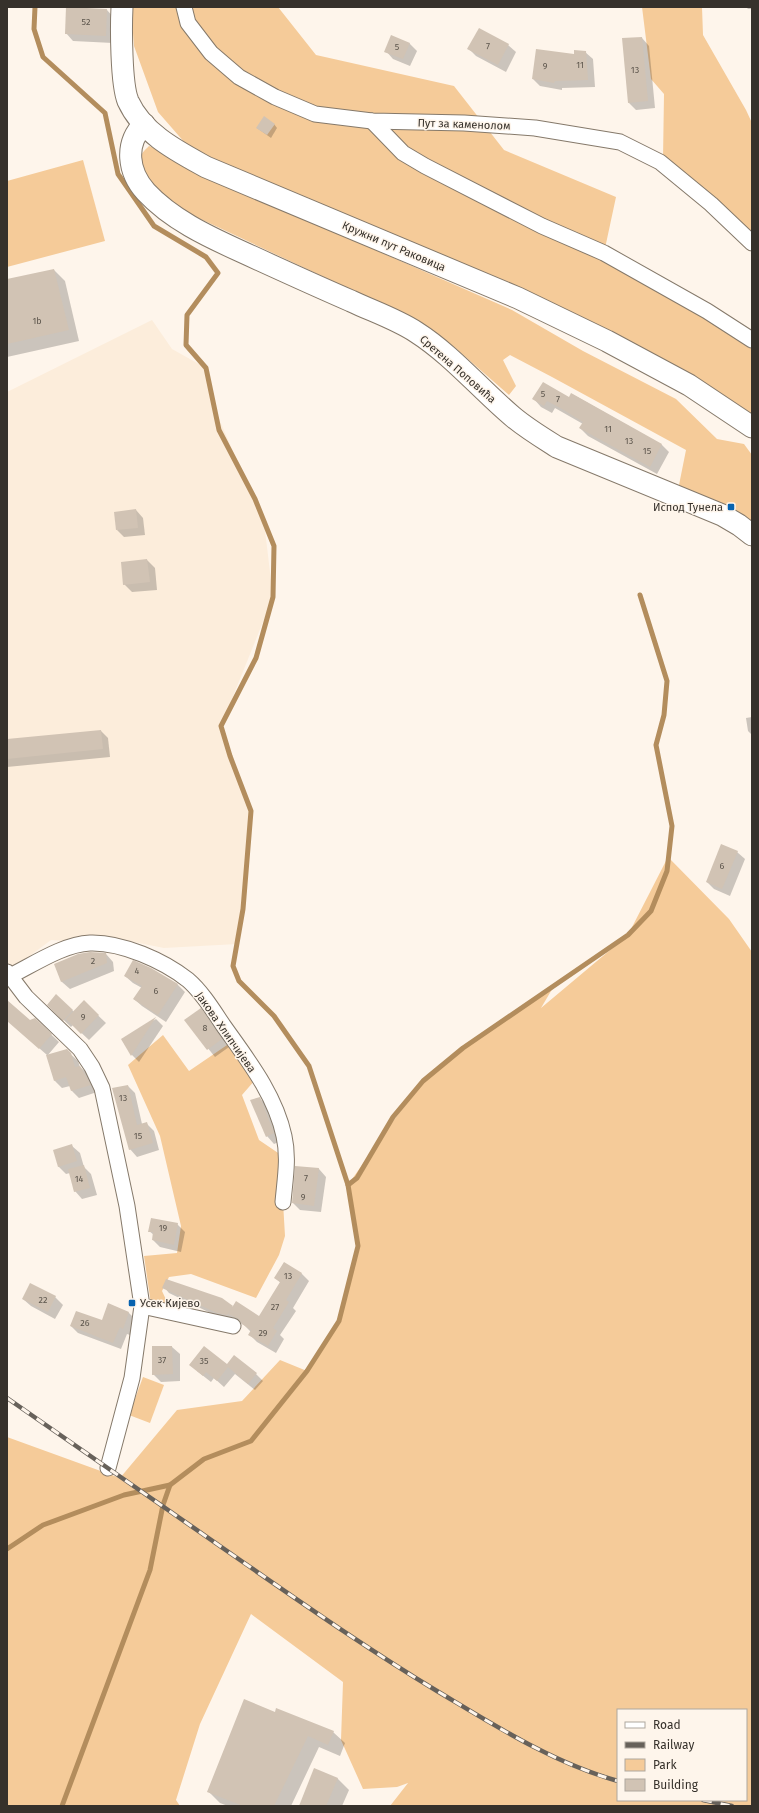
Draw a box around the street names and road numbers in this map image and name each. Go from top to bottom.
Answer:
street label: Пут за каменолом [417,116,511,133]
street label: Кружни пут Раковица [340,219,448,274]
street label: Сретена Поповића [417,333,498,406]
street label: Јакова Хлипчијева [193,989,258,1075]

